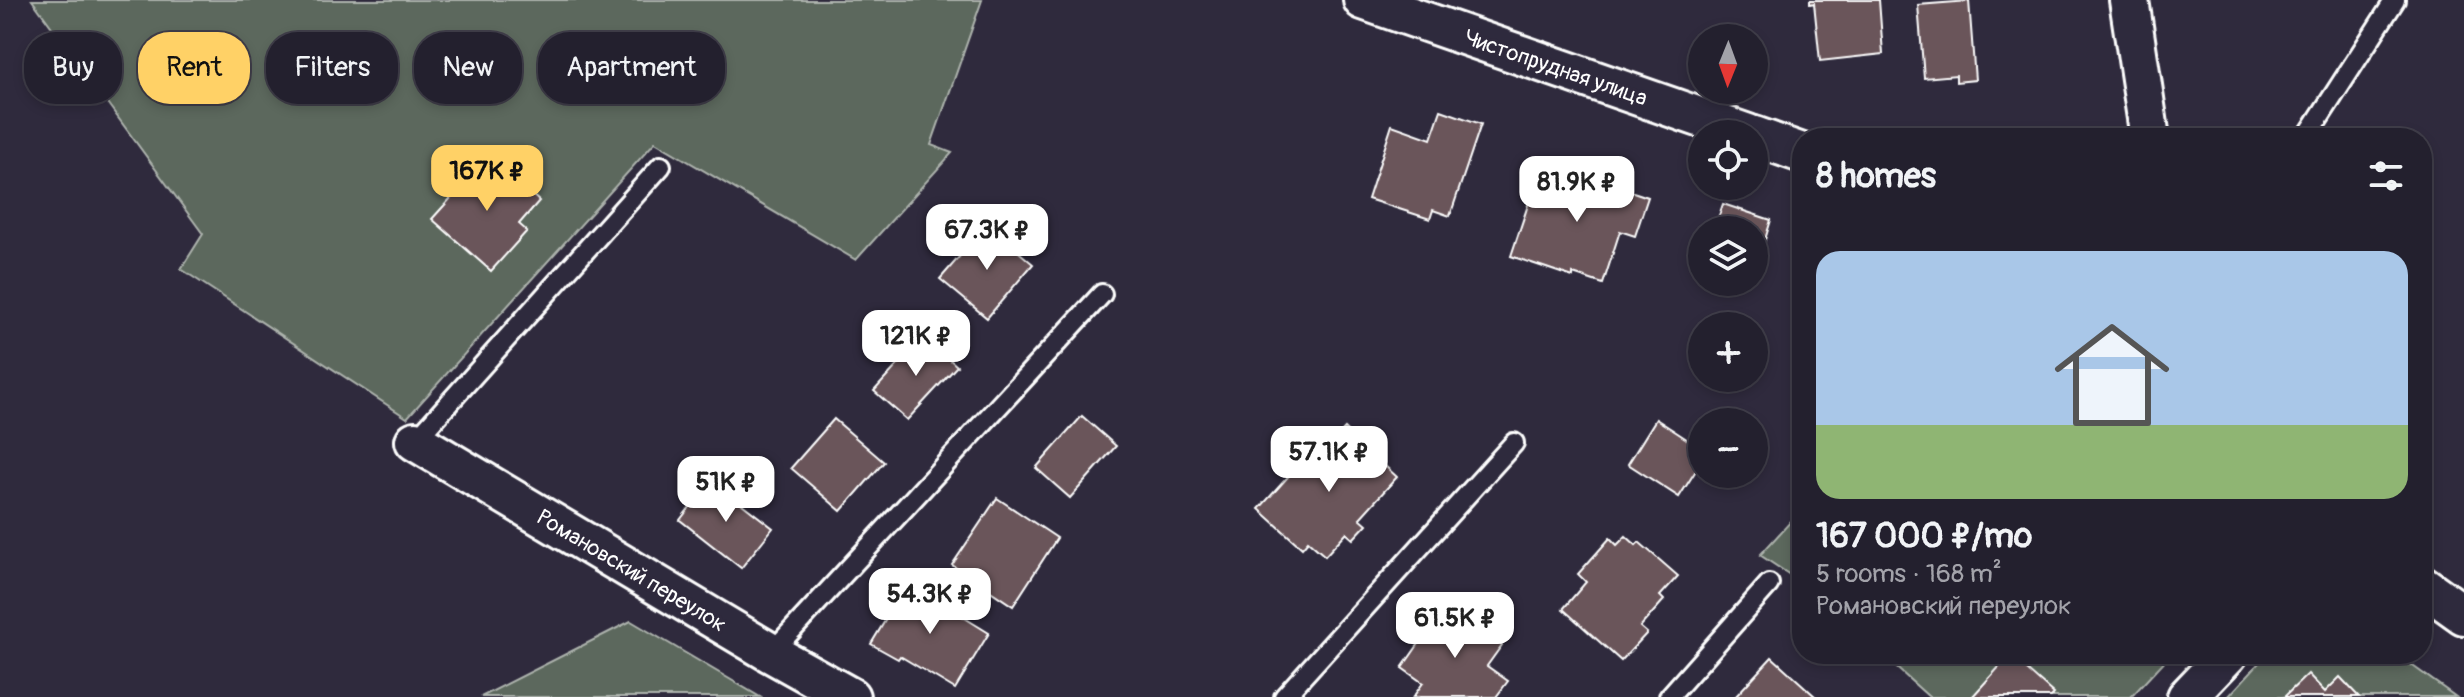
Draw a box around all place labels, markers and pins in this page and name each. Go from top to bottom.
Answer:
pin: 167K ₽ [422,145,552,213]
pin: 81.9K ₽ [1503,156,1651,224]
pin: 67.3K ₽ [913,204,1061,272]
pin: 121K ₽ [851,310,981,378]
pin: 57.1K ₽ [1255,426,1403,494]
pin: 51K ₽ [670,456,782,524]
pin: 54.3K ₽ [856,568,1004,636]
pin: 61.5K ₽ [1381,592,1529,660]

